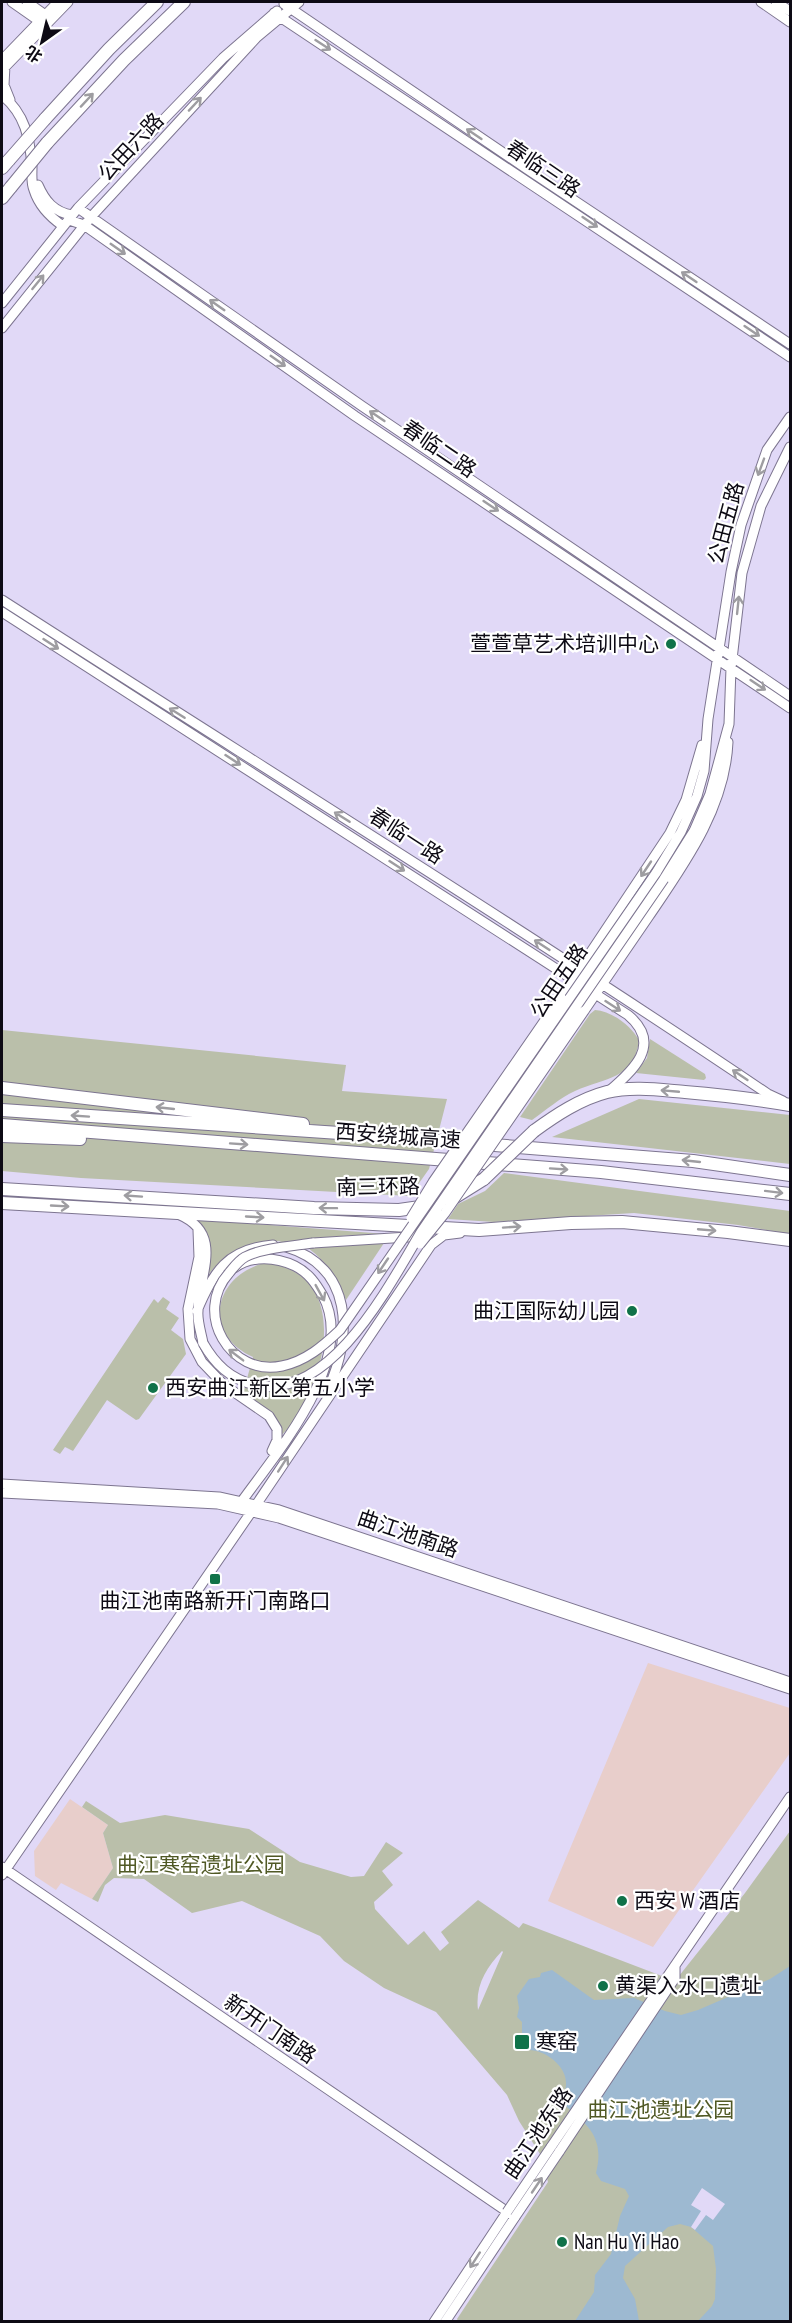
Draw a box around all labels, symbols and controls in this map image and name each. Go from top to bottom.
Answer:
north arrow [12,12,72,72]
one-way arrow [314,39,330,51]
text: 北 [21,42,46,67]
one-way arrow [80,93,94,108]
one-way arrow [188,97,202,112]
street label: 公田六路 [92,107,169,187]
one-way arrow [467,128,483,140]
street label: 春临三路 [501,134,586,203]
one-way arrow [582,216,598,228]
one-way arrow [110,243,126,255]
one-way arrow [681,271,698,283]
one-way arrow [31,275,45,290]
one-way arrow [209,299,225,311]
one-way arrow [743,325,760,337]
one-way arrow [269,355,286,367]
one-way arrow [369,410,386,422]
street label: 春临二路 [397,414,482,483]
one-way arrow [755,457,766,476]
street label: 公田五路 [702,479,749,567]
one-way arrow [483,500,499,512]
one-way arrow [733,595,744,615]
place label: 萱萱草艺术培训中心 [470,630,659,657]
marker: 萱萱草艺术培训中心 [664,637,678,651]
one-way arrow [42,638,59,650]
one-way arrow [749,679,766,692]
one-way arrow [169,706,186,719]
one-way arrow [224,754,241,767]
street label: 春临一路 [364,801,449,870]
one-way arrow [334,810,351,823]
one-way arrow [388,860,405,872]
one-way arrow [640,860,652,877]
street label: 公田五路 [524,938,593,1023]
one-way arrow [534,939,551,951]
one-way arrow [604,1000,621,1012]
one-way arrow [732,1069,749,1081]
one-way arrow [660,1085,680,1096]
one-way arrow [156,1102,176,1113]
one-way arrow [71,1110,91,1121]
street label: 西安绕城高速 [334,1118,462,1153]
one-way arrow [228,1139,248,1150]
one-way arrow [681,1155,701,1166]
one-way arrow [549,1163,568,1174]
street label: 南三环路 [336,1172,420,1201]
one-way arrow [763,1187,783,1198]
one-way arrow [124,1191,144,1202]
one-way arrow [49,1200,69,1211]
one-way arrow [319,1202,339,1214]
one-way arrow [244,1211,264,1222]
one-way arrow [502,1221,522,1232]
one-way arrow [696,1225,716,1236]
one-way arrow [377,1258,389,1274]
one-way arrow [314,1284,326,1301]
place label: 曲江国际幼儿园 [473,1297,620,1324]
marker: 曲江国际幼儿园 [625,1304,639,1318]
one-way arrow [229,1349,245,1361]
place label: 西安曲江新区第五小学 [165,1374,375,1401]
marker: 西安曲江新区第五小学 [146,1381,160,1395]
one-way arrow [277,1457,289,1473]
street label: 曲江池南路 [354,1504,462,1563]
marker: 曲江池南路新开门南路口 [208,1572,222,1586]
place label: 曲江池南路新开门南路口 [100,1587,331,1614]
park label: 曲江寒窑遗址公园 [117,1851,285,1878]
place label: 西安 W 酒店 [634,1887,741,1914]
marker: 西安 W 酒店 [615,1894,629,1908]
place label: 黄渠入水口遗址 [615,1972,762,1999]
marker: 黄渠入水口遗址 [596,1979,610,1993]
street label: 新开门南路 [219,1988,321,2069]
place label: 寒窑 [536,2028,578,2055]
marker: 寒窑 [513,2033,531,2051]
street label: 曲江池东路 [497,2082,578,2184]
park label: 曲江池遗址公园 [588,2096,735,2123]
one-way arrow [531,2177,543,2193]
place label: Nan Hu Yi Hao [574,2228,679,2255]
marker: Nan Hu Yi Hao [555,2235,569,2249]
one-way arrow [469,2252,481,2268]

